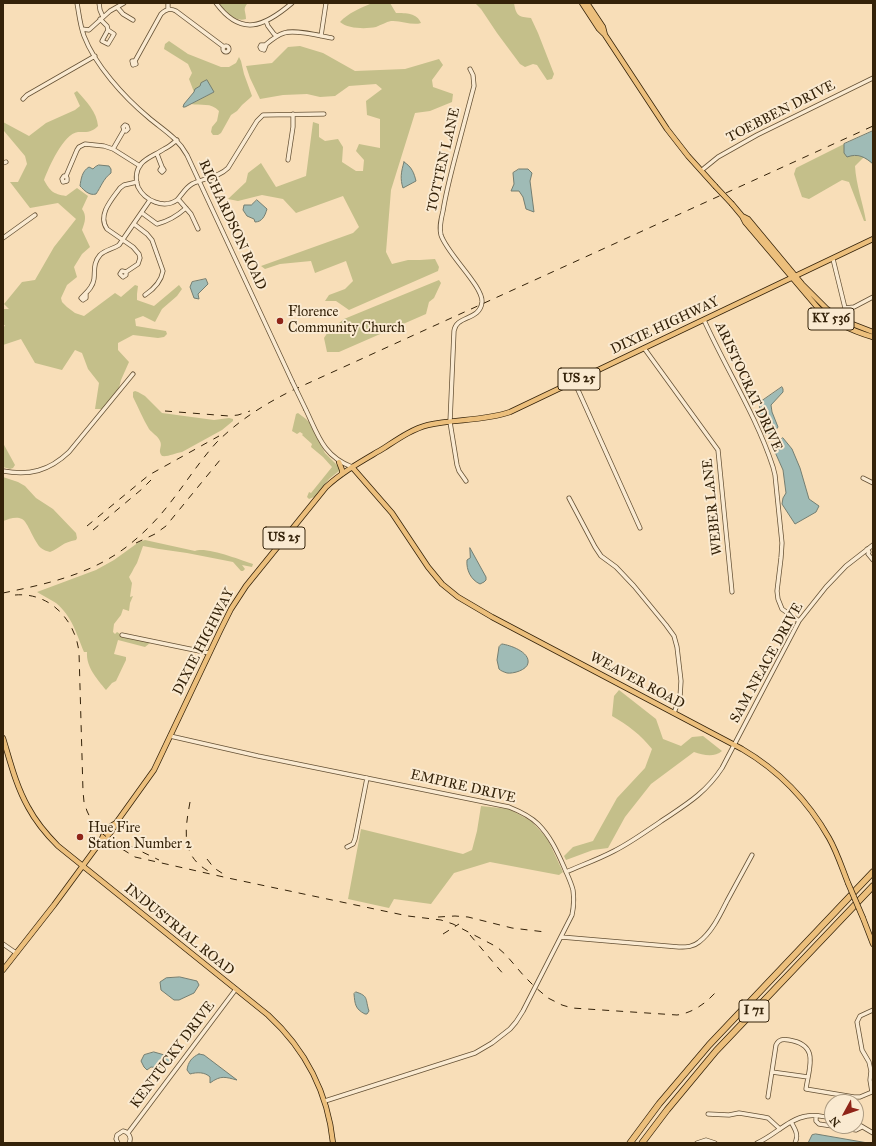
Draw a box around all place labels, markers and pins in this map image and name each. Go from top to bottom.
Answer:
place label: Florence Community Church [288,305,405,338]
marker: Florence Community Church [275,316,285,326]
place label: Hue Fire Station Number 2 [88,821,192,854]
marker: Hue Fire Station Number 2 [75,832,85,842]

